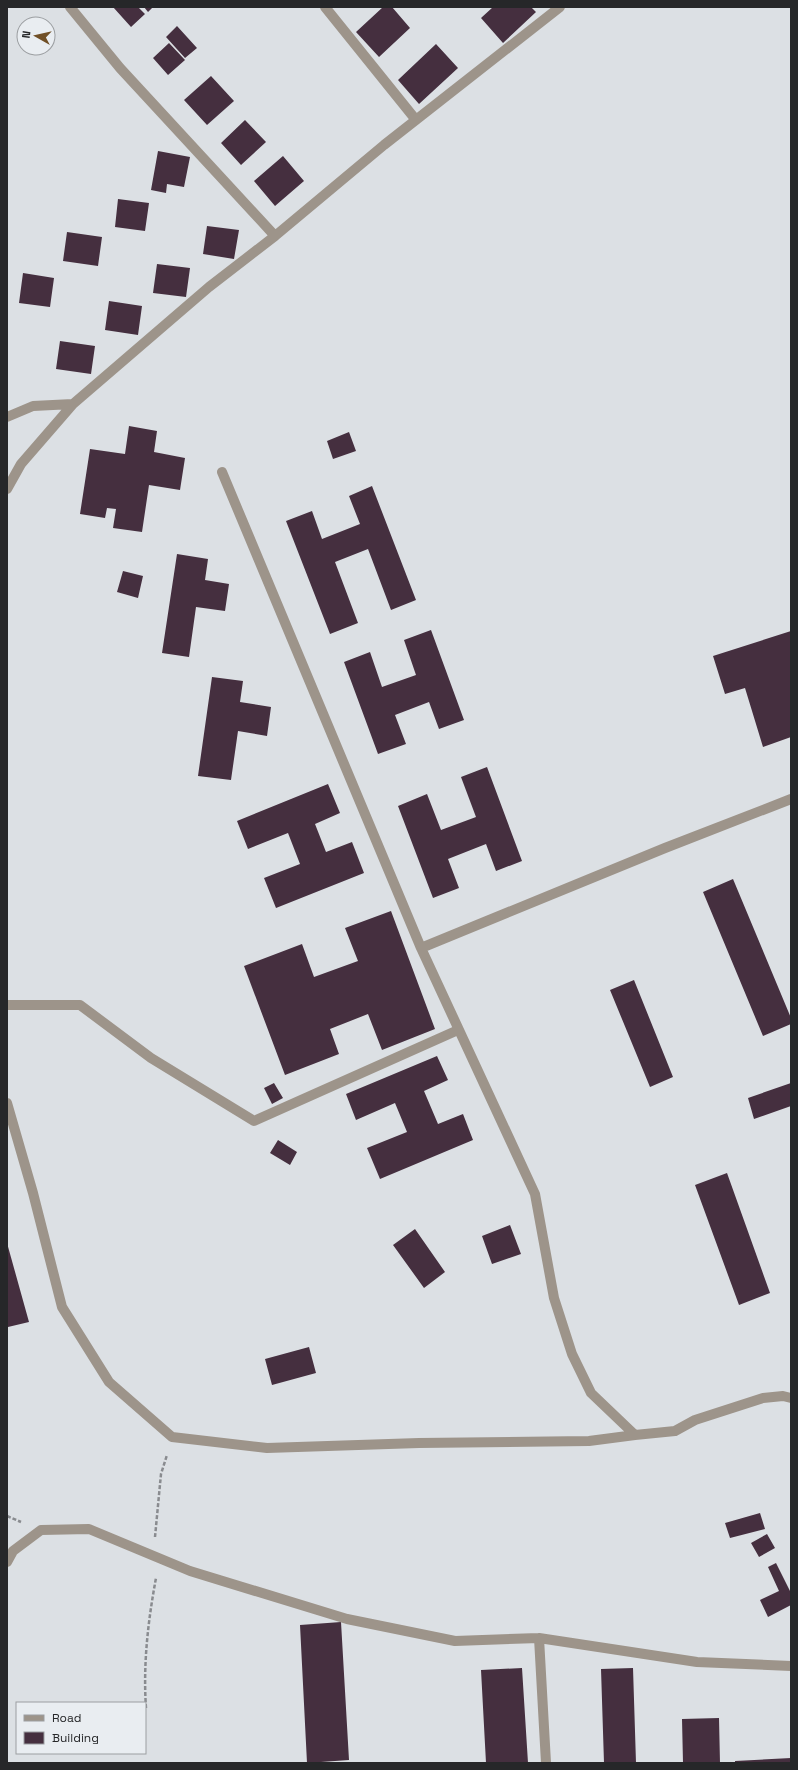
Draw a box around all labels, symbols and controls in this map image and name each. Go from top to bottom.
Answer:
north arrow [16,16,56,56]
text: N [19,30,34,39]
legend [16,1702,146,1754]
text: Road [52,1710,81,1726]
text: Building [52,1730,99,1746]

